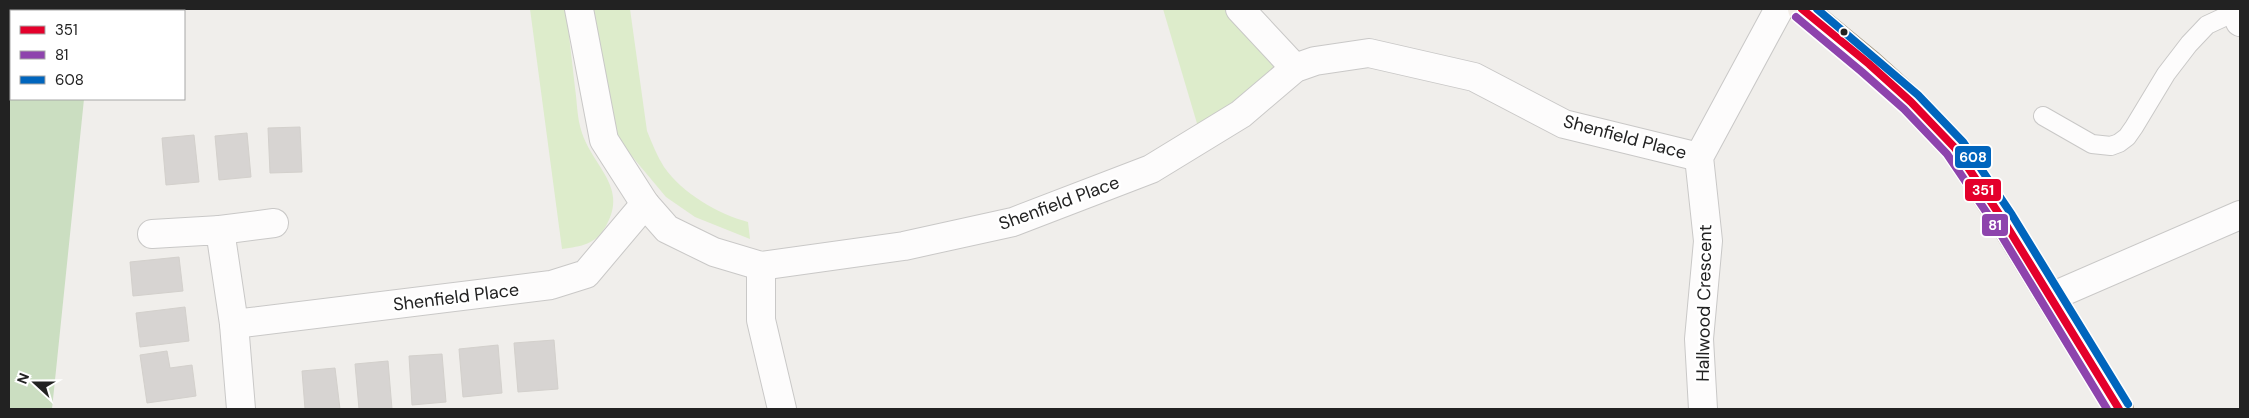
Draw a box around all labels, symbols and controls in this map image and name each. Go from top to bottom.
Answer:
legend [10,10,185,100]
text: 351 [55,20,78,40]
unlabelled marker [1839,27,1849,37]
text: 81 [55,45,69,65]
text: 608 [55,70,84,90]
street label: Shenfield Place [1561,109,1689,165]
line badge: 608 [1954,145,1992,169]
text: 608 [1959,148,1987,166]
street label: Shenfield Place [995,170,1123,236]
line badge: 351 [1964,178,2002,202]
text: 351 [1972,181,1994,199]
line badge: 81 [1981,213,2009,237]
text: 81 [1988,216,2002,234]
street label: Hallwood Crescent [1691,224,1717,382]
street label: Shenfield Place [392,277,520,317]
north arrow [10,358,60,408]
text: N [13,370,33,386]

